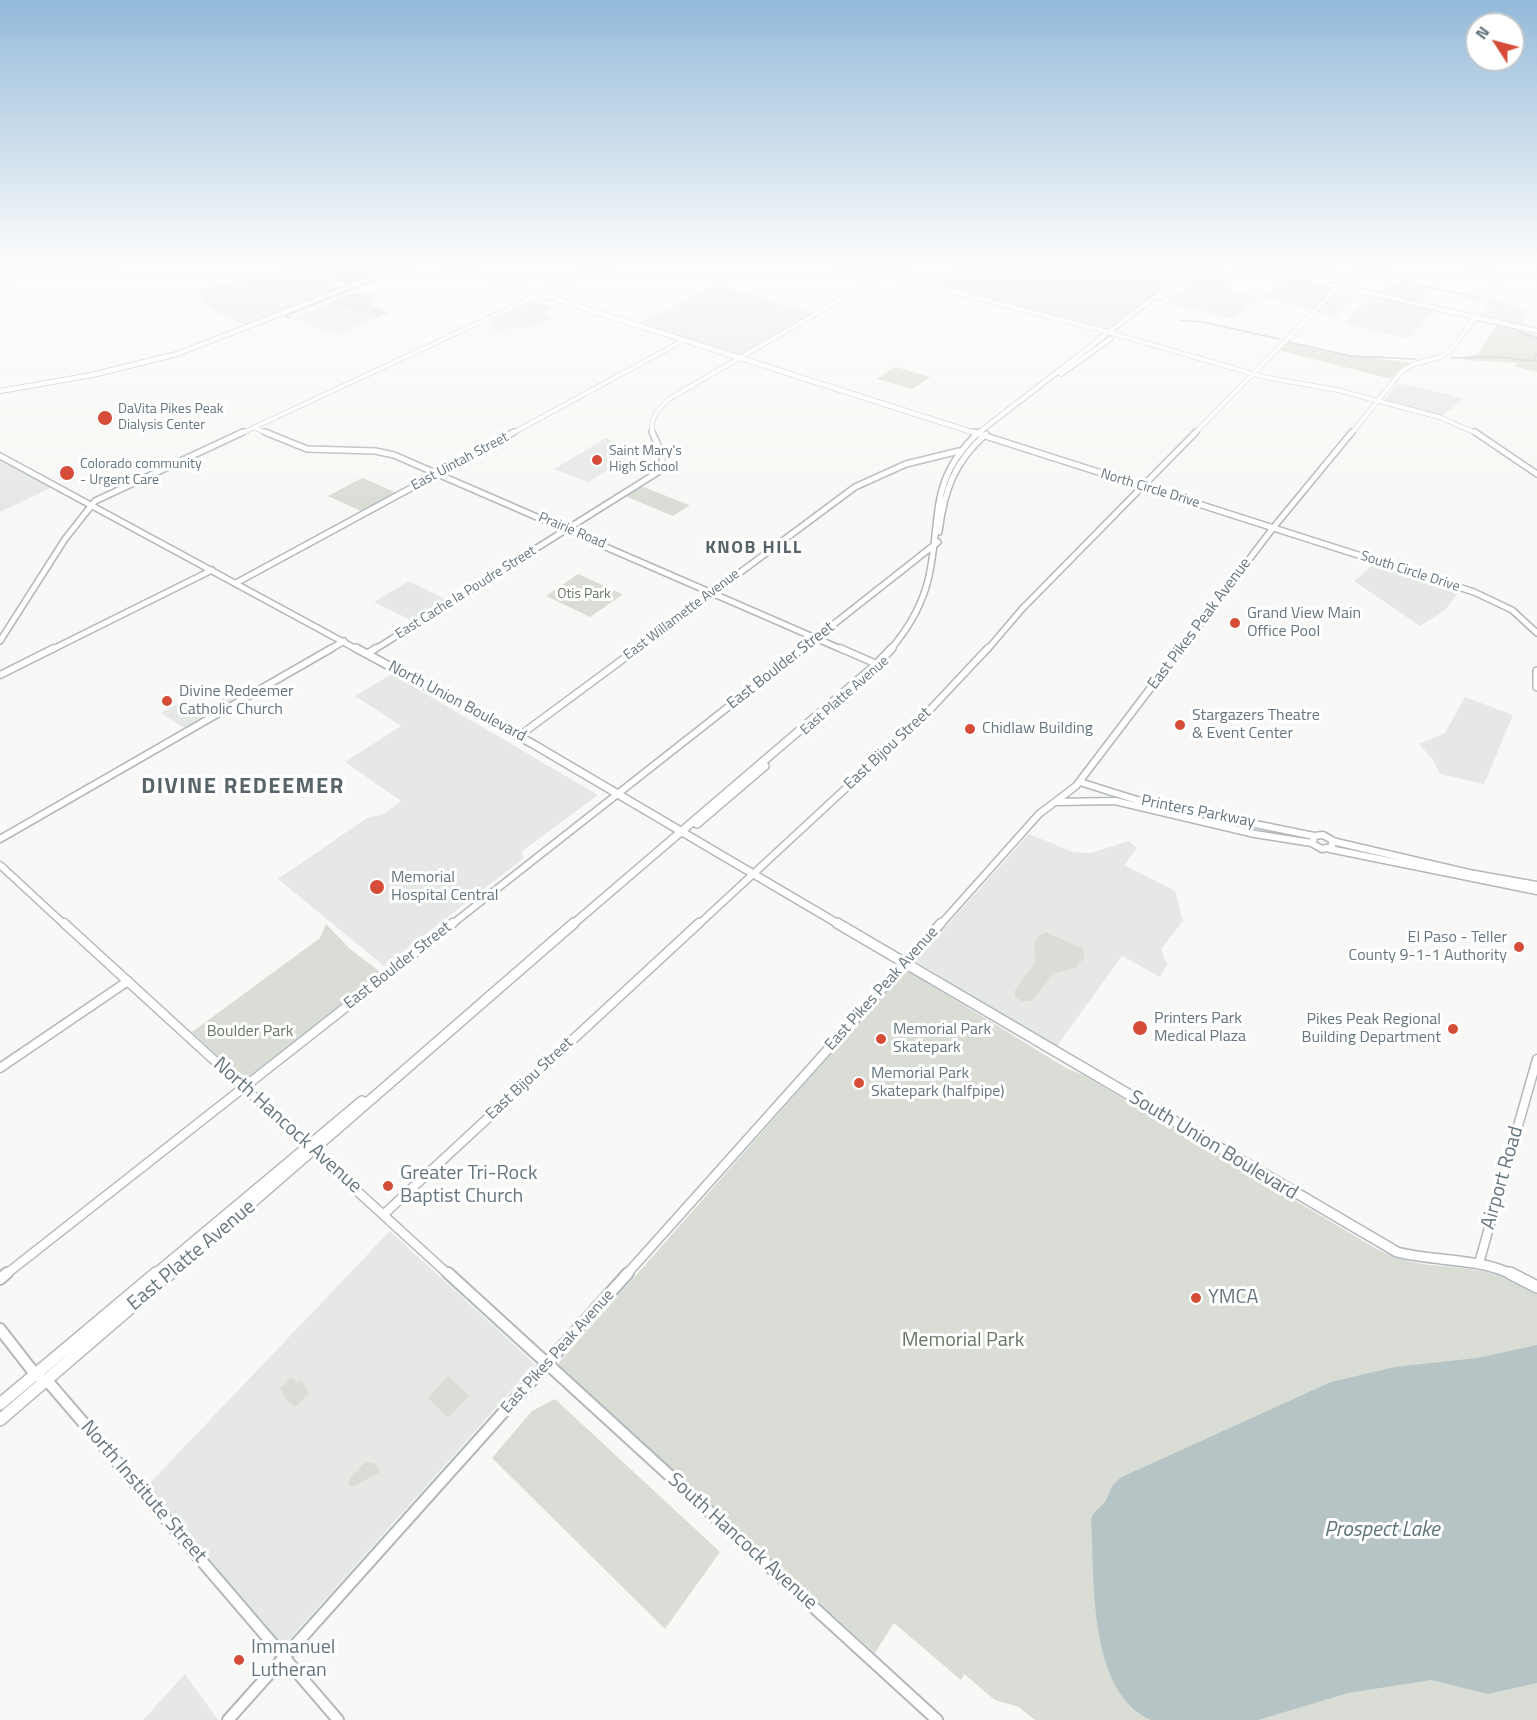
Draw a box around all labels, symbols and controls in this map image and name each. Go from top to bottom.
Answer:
north arrow [1465,12,1525,72]
text: N [1469,21,1495,44]
place label: DaVita Pikes Peak Dialysis Center [118,402,224,434]
marker: DaVita Pikes Peak Dialysis Center [96,409,114,427]
street label: East Uintah Street [409,429,511,495]
place label: Saint Mary's High School [609,444,682,476]
marker: Saint Mary's High School [590,453,604,467]
place label: Colorado community - Urgent Care [80,457,202,490]
marker: Colorado community - Urgent Care [58,464,76,482]
street label: North Circle Drive [1098,466,1202,512]
street label: Prairie Road [536,509,608,553]
district label: KNOB HILL [705,538,803,560]
street label: East Cache la Poudre Street [393,543,539,643]
street label: South Circle Drive [1358,548,1462,596]
street label: East Pikes Peak Avenue [1144,554,1256,694]
street label: East Willamette Avenue [621,566,743,664]
park label: Otis Park [557,587,611,603]
place label: Grand View Main Office Pool [1247,604,1361,642]
marker: Grand View Main Office Pool [1228,616,1242,630]
street label: East Boulder Street [724,618,838,714]
street label: East Platte Avenue [797,653,893,739]
street label: North Union Boulevard [385,658,529,746]
place label: Divine Redeemer Catholic Church [179,682,294,720]
marker: Divine Redeemer Catholic Church [160,694,174,708]
street label: East Bijou Street [840,704,936,794]
place label: Stargazers Theatre & Event Center [1192,706,1320,744]
marker: Stargazers Theatre & Event Center [1173,718,1187,732]
place label: Chidlaw Building [982,719,1093,739]
marker: Chidlaw Building [963,722,977,736]
district label: DIVINE REDEEMER [141,775,345,801]
street label: Printers Parkway [1139,792,1257,832]
place label: Memorial Hospital Central [391,868,498,906]
marker: Memorial Hospital Central [368,878,386,896]
street label: East Boulder Street [341,918,455,1014]
street label: East Pikes Peak Avenue [821,923,943,1055]
place label: El Paso - Teller County 9-1-1 Authority [1349,928,1507,966]
marker: El Paso - Teller County 9-1-1 Authority [1512,940,1526,954]
place label: Printers Park Medical Plaza [1154,1009,1246,1047]
place label: Pikes Peak Regional Building Department [1302,1010,1441,1048]
marker: Printers Park Medical Plaza [1131,1019,1149,1037]
place label: Memorial Park Skatepark [893,1020,991,1058]
park label: Boulder Park [207,1022,293,1042]
marker: Pikes Peak Regional Building Department [1446,1022,1460,1036]
marker: Memorial Park Skatepark [874,1032,888,1046]
street label: East Bijou Street [482,1034,578,1124]
street label: North Hancock Avenue [208,1053,366,1199]
place label: Memorial Park Skatepark (halfpipe) [871,1064,1005,1102]
marker: Memorial Park Skatepark (halfpipe) [852,1076,866,1090]
street label: South Union Boulevard [1124,1086,1302,1206]
street label: Airport Road [1477,1124,1529,1232]
place label: Greater Tri-Rock Baptist Church [400,1162,537,1209]
marker: Greater Tri-Rock Baptist Church [381,1179,395,1193]
street label: East Platte Avenue [123,1196,261,1316]
street label: East Pikes Peak Avenue [497,1286,619,1418]
place label: YMCA [1208,1286,1258,1310]
marker: YMCA [1189,1291,1203,1305]
park label: Memorial Park [902,1329,1024,1353]
street label: North Institute Street [75,1416,211,1568]
street label: South Hancock Avenue [662,1469,822,1615]
water label: Prospect Lake [1324,1518,1440,1544]
place label: Immanuel Lutheran [251,1636,335,1683]
marker: Immanuel Lutheran [232,1653,246,1667]

